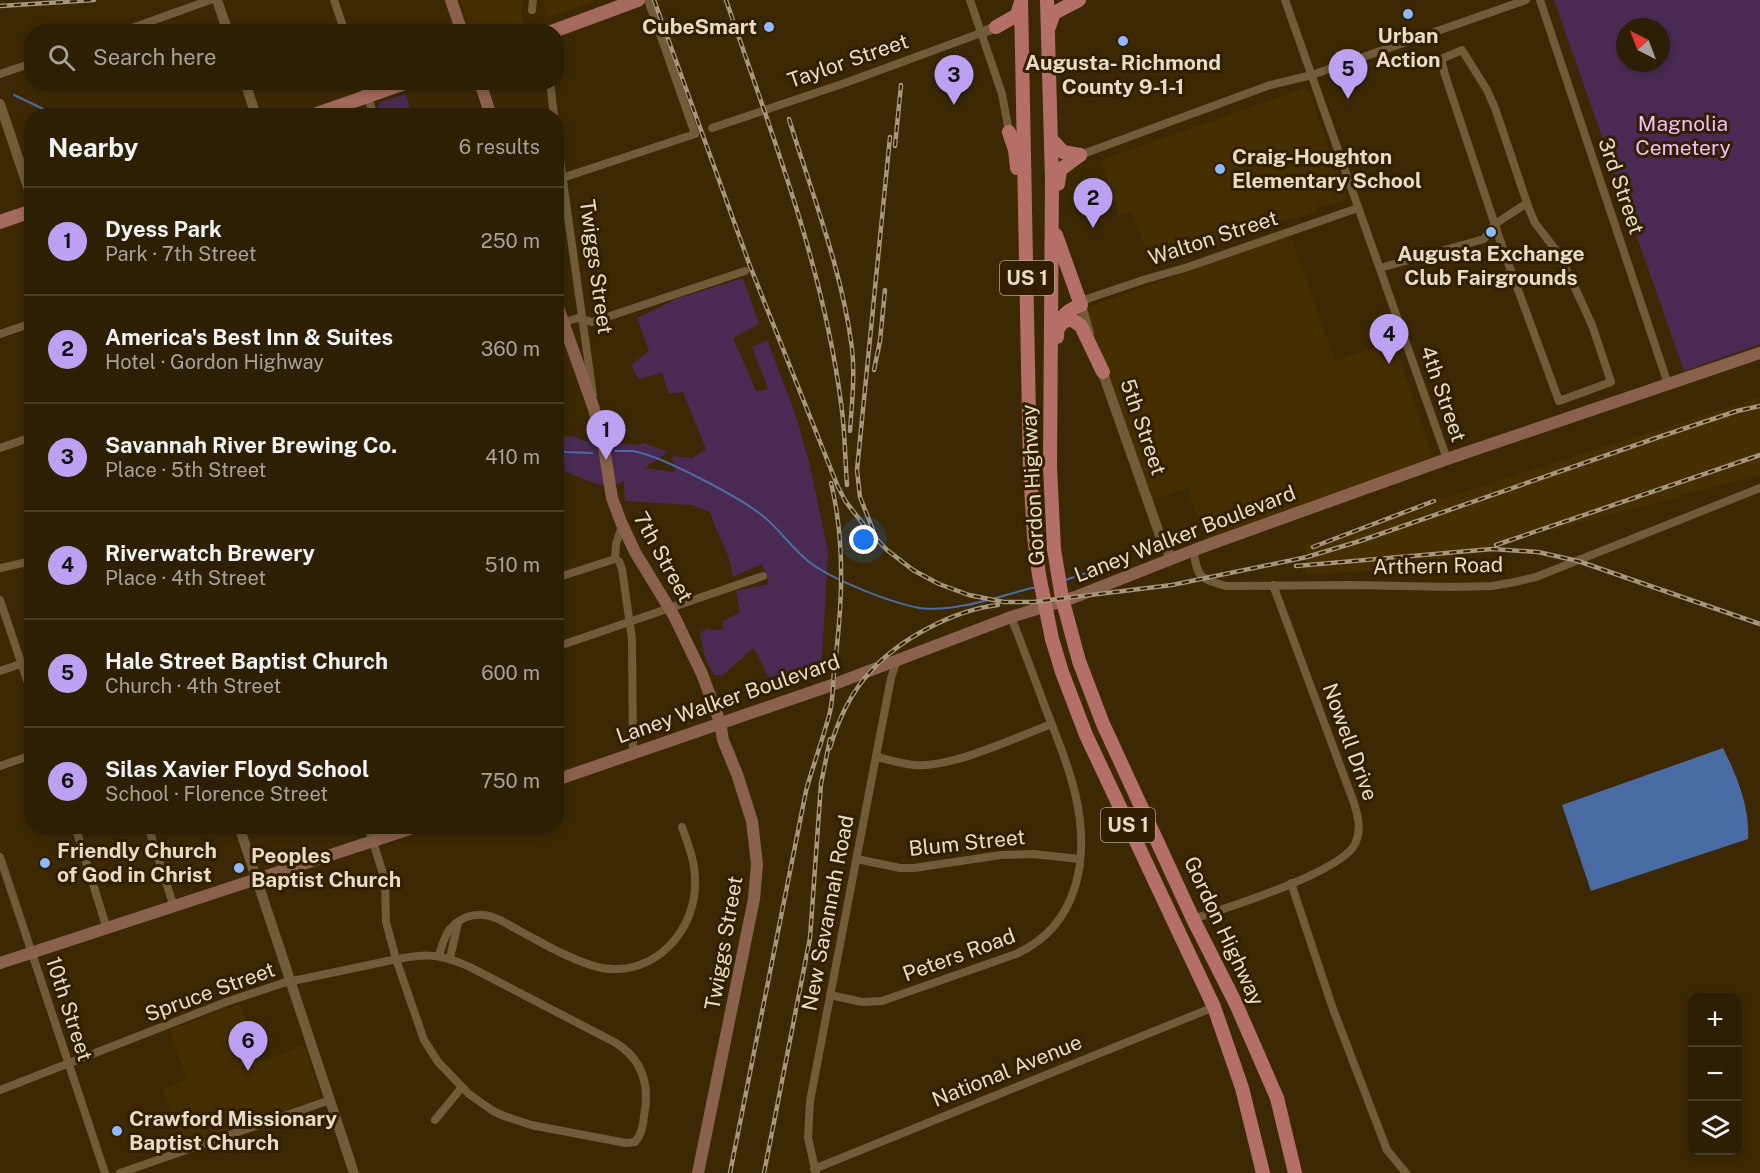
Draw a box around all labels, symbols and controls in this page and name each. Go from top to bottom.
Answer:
marker: Urban Action [1401,7,1415,21]
place label: CubeSmart [642,14,757,39]
north arrow [1616,18,1670,72]
marker: CubeSmart [762,20,776,34]
place label: Urban Action [1376,23,1440,72]
search box [24,24,564,90]
street label: Taylor Street [784,28,912,93]
marker: Augusta- Richmond County 9-1-1 [1116,34,1130,48]
icon: search [45,41,78,74]
text: Search here [93,44,217,70]
place label: Augusta- Richmond County 9-1-1 [1025,50,1221,99]
pin: 5 [1328,50,1368,99]
pin: 3 [934,56,974,105]
park label: Magnolia Cemetery [1635,111,1731,160]
text: Nearby [48,132,138,163]
street label: 3rd Street [1593,134,1650,237]
text: 6 results [459,135,540,159]
place label: Craig-Houghton Elementary School [1232,144,1422,193]
marker: Craig-Houghton Elementary School [1213,162,1227,176]
pin: 2 [1074,178,1112,228]
street label: Twiggs Street [575,198,618,336]
street label: Walton Street [1145,205,1281,270]
text: Dyess Park [105,216,222,242]
marker: Augusta Exchange Club Fairgrounds [1484,225,1498,239]
text: 1 [63,229,72,253]
text: 250 m [481,229,540,253]
place label: Augusta Exchange Club Fairgrounds [1397,241,1585,290]
text: Park · 7th Street [105,242,256,266]
road number: US 1 [1000,261,1054,295]
pin: 4 [1370,314,1408,364]
text: America's Best Inn & Suites [105,324,393,350]
text: 2 [61,337,74,361]
text: 360 m [481,337,540,361]
street label: 4th Street [1415,343,1472,445]
text: Hotel · Gordon Highway [105,350,324,374]
street label: 5th Street [1115,375,1172,478]
street label: Gordon Highway [1016,404,1049,566]
pin: 1 [586,410,626,460]
text: Savannah River Brewing Co. [105,432,397,458]
text: 3 [61,445,74,469]
text: 410 m [485,445,540,469]
text: Place · 5th Street [105,458,266,482]
street label: Laney Walker Boulevard [1071,480,1299,587]
street label: 7th Street [628,507,698,606]
your location [849,525,878,554]
text: Riverwatch Brewery [105,540,315,566]
street label: Arthern Road [1373,552,1503,579]
text: 4 [61,553,74,577]
text: 510 m [485,553,540,577]
text: Place · 4th Street [105,566,266,590]
text: Hale Street Baptist Church [105,648,388,674]
street label: Laney Walker Boulevard [613,648,843,749]
text: 5 [61,661,74,685]
text: 600 m [481,661,540,685]
text: Church · 4th Street [105,674,281,698]
street label: Nowell Drive [1318,680,1383,804]
text: Silas Xavier Floyd School [105,756,369,782]
text: 6 [61,769,74,793]
text: 750 m [481,769,540,793]
text: School · Florence Street [105,782,328,806]
road number: US 1 [1101,808,1155,842]
street label: New Savannah Road [796,813,859,1013]
street label: Blum Street [907,824,1026,861]
place label: Friendly Church of God in Christ [57,838,217,887]
place label: Peoples Baptist Church [251,843,401,892]
street label: Gordon Highway [1179,852,1270,1009]
marker: Friendly Church of God in Christ [38,856,52,870]
marker: Peoples Baptist Church [232,861,246,875]
street label: Twiggs Street [699,874,748,1012]
street label: Peters Road [899,923,1019,986]
street label: 10th Street [41,954,98,1064]
street label: Spruce Street [141,956,278,1027]
map controls [1688,993,1742,1155]
button: + [1688,993,1742,1047]
pin: 6 [228,1022,268,1071]
street label: National Avenue [928,1029,1085,1112]
button: − [1688,1047,1742,1101]
button: layers [1688,1101,1742,1155]
place label: Crawford Missionary Baptist Church [129,1106,337,1155]
marker: Crawford Missionary Baptist Church [110,1124,124,1138]

